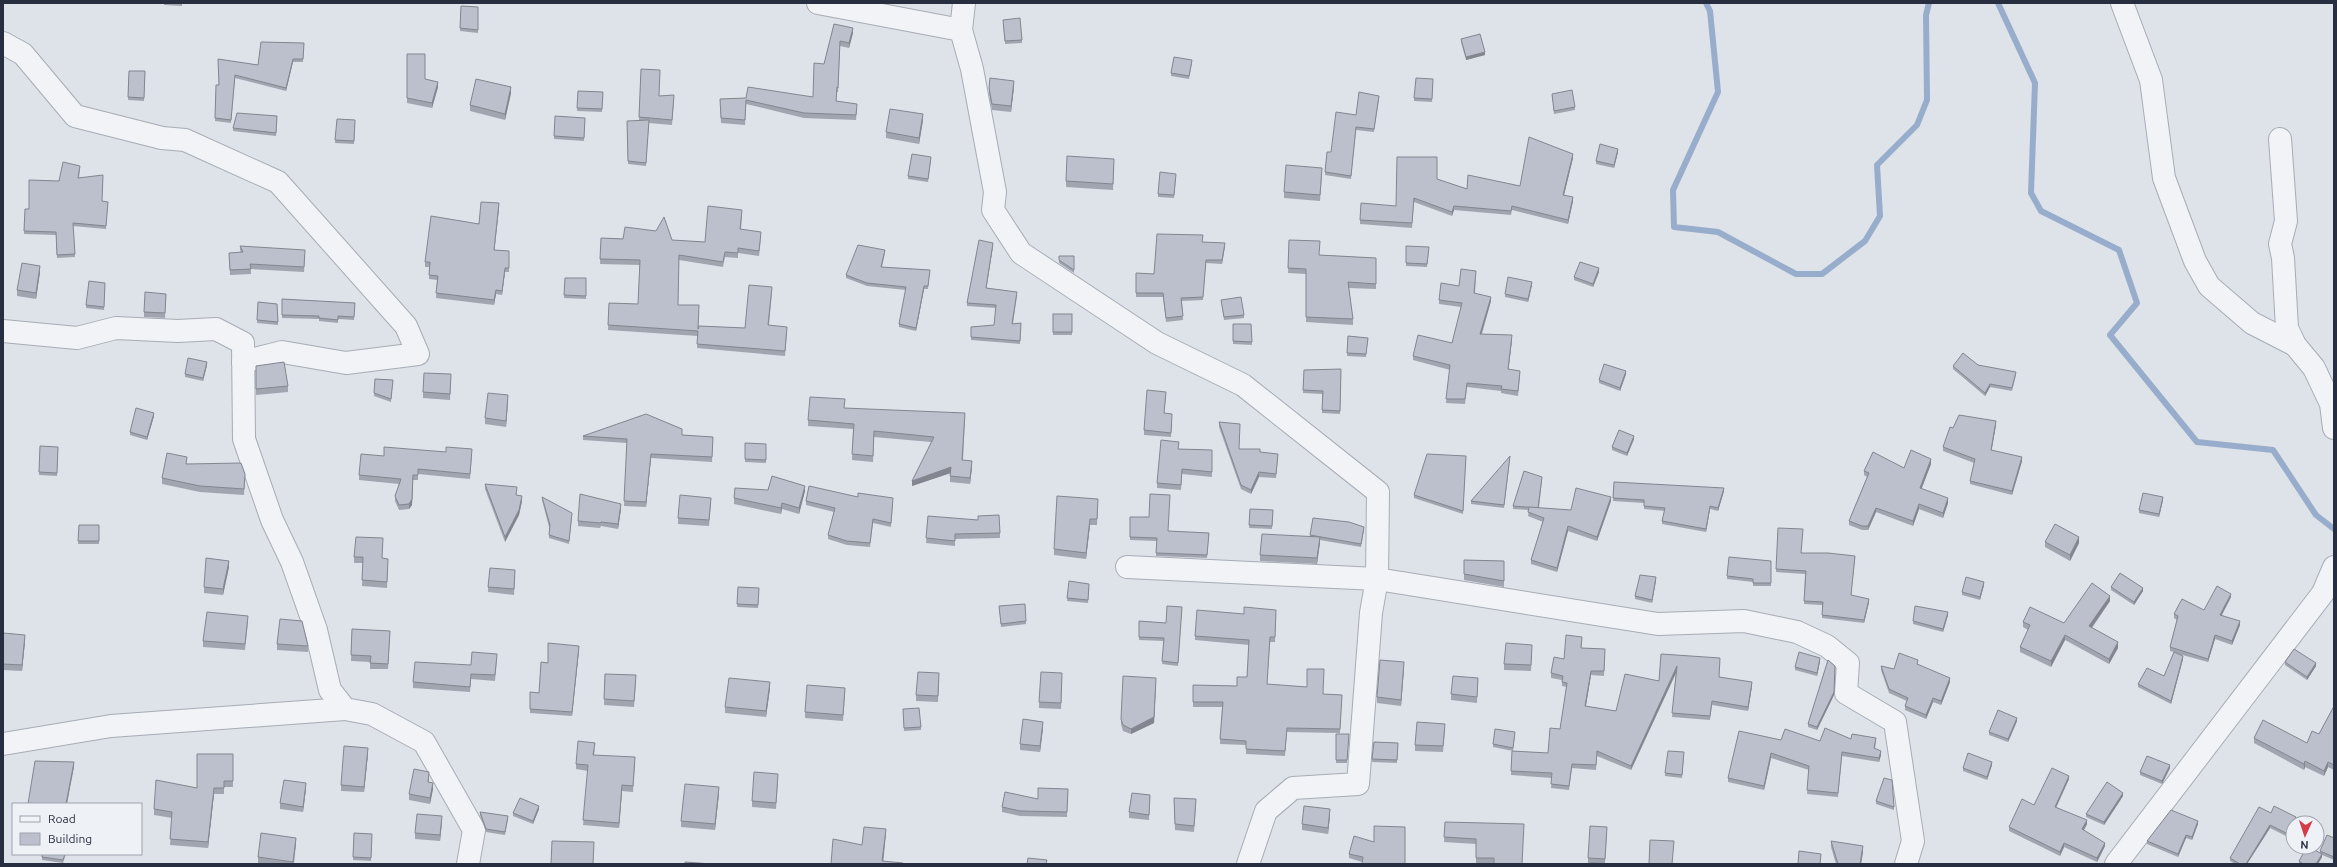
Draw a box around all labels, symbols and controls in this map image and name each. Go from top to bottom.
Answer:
legend [12,803,142,855]
text: Road [48,812,76,825]
north arrow [2285,815,2325,855]
text: Building [48,832,92,845]
text: N [2300,839,2309,851]

